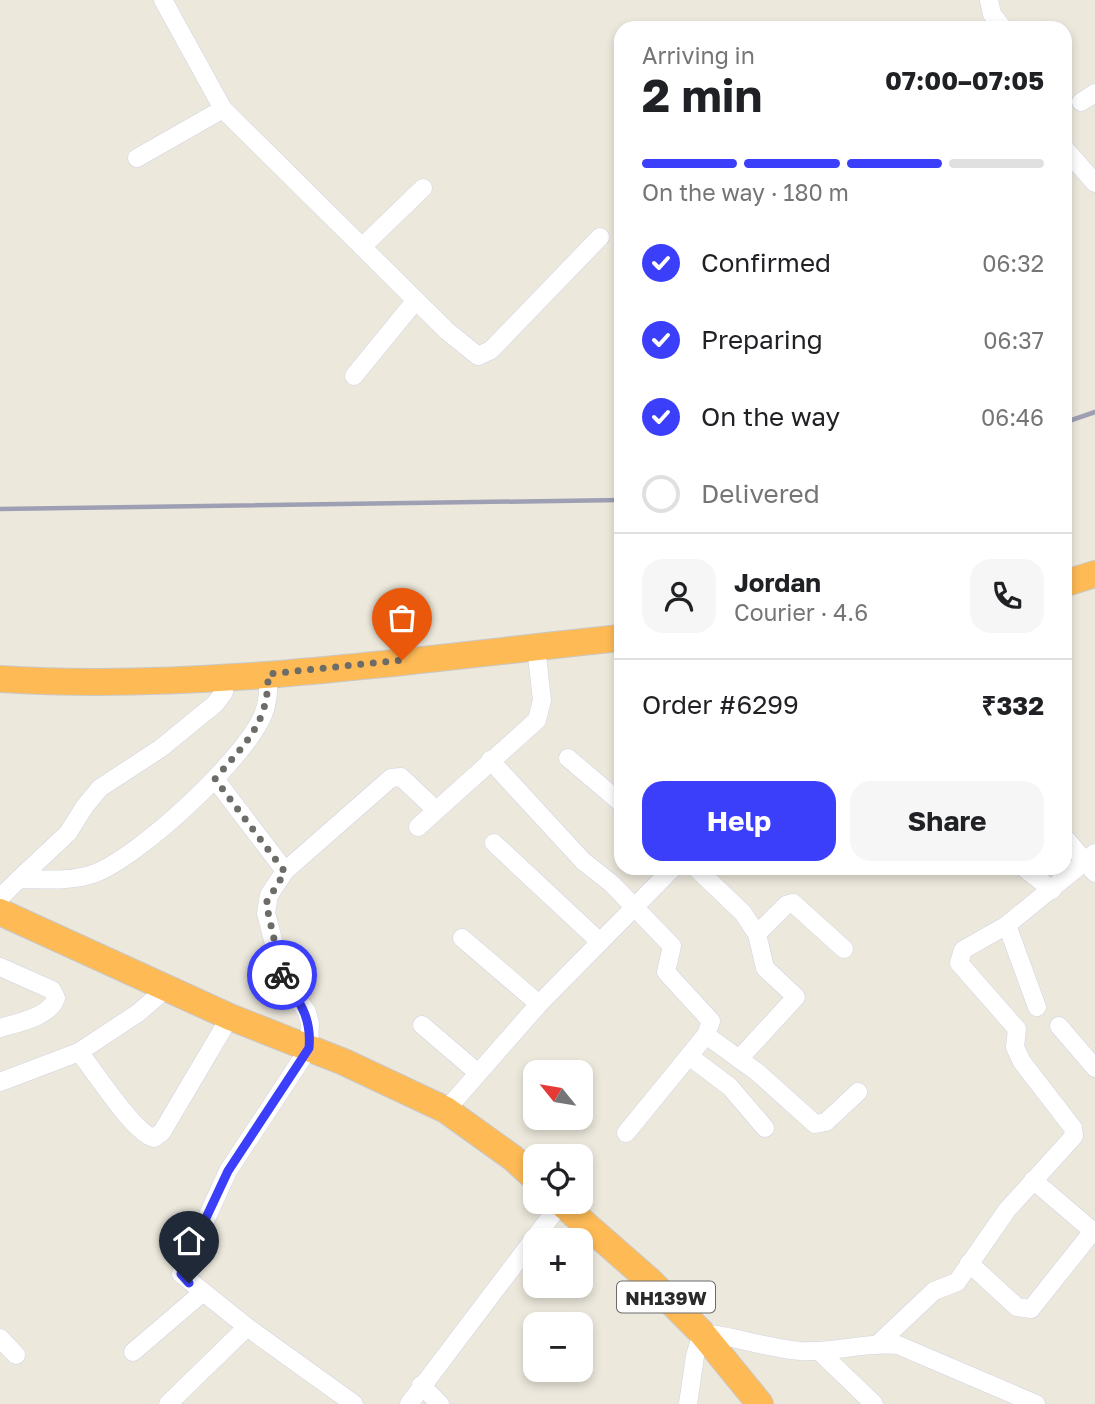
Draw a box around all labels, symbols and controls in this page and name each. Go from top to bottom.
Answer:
text: Arriving in [642,41,755,69]
text: 07:00–07:05 [885,65,1044,96]
text: 2 min [642,67,762,122]
text: On the way · 180 m [642,178,849,206]
icon: check [642,244,680,282]
text: Confirmed [701,247,831,278]
text: 06:32 [982,249,1044,277]
icon: check [642,321,680,359]
text: Preparing [701,324,823,355]
text: 06:37 [983,326,1044,354]
icon: check [642,398,680,436]
text: On the way [701,401,840,432]
text: 06:46 [981,403,1044,431]
text: Delivered [701,478,820,509]
button: person [642,559,716,633]
button: phone [970,559,1044,633]
text: Jordan [734,567,821,598]
pin [372,588,432,660]
text: Courier · 4.6 [734,598,868,626]
icon: bag [383,599,421,637]
text: Order #6299 [642,689,799,720]
text: ₹332 [982,690,1044,721]
button: Help [642,781,836,861]
button: Share [850,781,1044,861]
courier [247,940,317,1010]
icon: bike [263,956,301,994]
north arrow [523,1060,593,1130]
map controls [523,1060,593,1382]
button: locate [523,1144,593,1214]
pin [159,1211,219,1283]
icon: home [170,1222,208,1260]
button: + [523,1228,593,1298]
road number: NH139W [617,1282,715,1312]
button: − [523,1312,593,1382]

